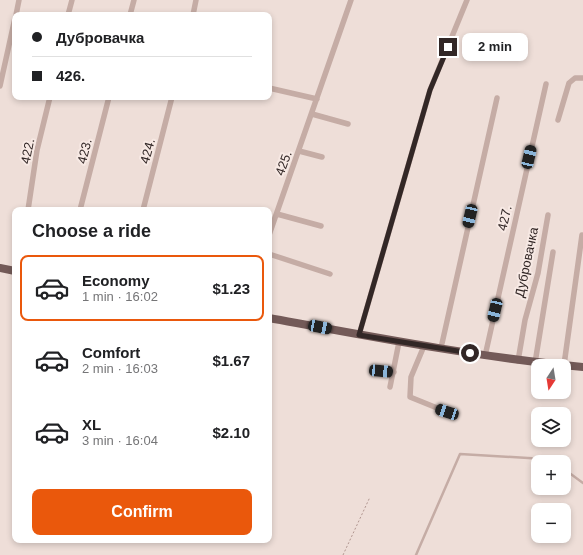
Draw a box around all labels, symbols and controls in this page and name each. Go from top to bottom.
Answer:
text: Дубровачка [56,29,144,46]
callout: 2 min [462,33,528,61]
route end [439,38,457,56]
text: 2 min [478,39,512,54]
text: 426. [56,67,85,84]
street label: 422. [18,137,37,165]
street label: 423. [74,137,95,165]
street label: 424. [137,137,158,165]
car [520,144,538,170]
street label: 425. [272,149,295,178]
car [461,203,479,229]
street label: 427. [494,204,515,232]
text: Choose a ride [32,221,151,241]
street label: Дубровачка [512,225,541,299]
icon: car [34,270,70,306]
text: Economy [82,272,150,289]
text: $1.23 [212,280,250,297]
text: 1 min · 16:02 [82,289,158,304]
car [486,297,504,323]
car [307,319,333,335]
icon: car [34,342,70,378]
text: Comfort [82,344,140,361]
route start [461,344,479,362]
text: $1.67 [212,352,250,369]
north arrow [531,359,571,399]
map controls [531,359,571,543]
text: 2 min · 16:03 [82,361,158,376]
car [369,364,393,378]
car [434,403,460,421]
button: layers [531,407,571,447]
icon: car [34,414,70,450]
text: XL [82,416,101,433]
text: $2.10 [212,424,250,441]
text: 3 min · 16:04 [82,433,158,448]
button: + [531,455,571,495]
button: Confirm [32,489,252,535]
button: − [531,503,571,543]

